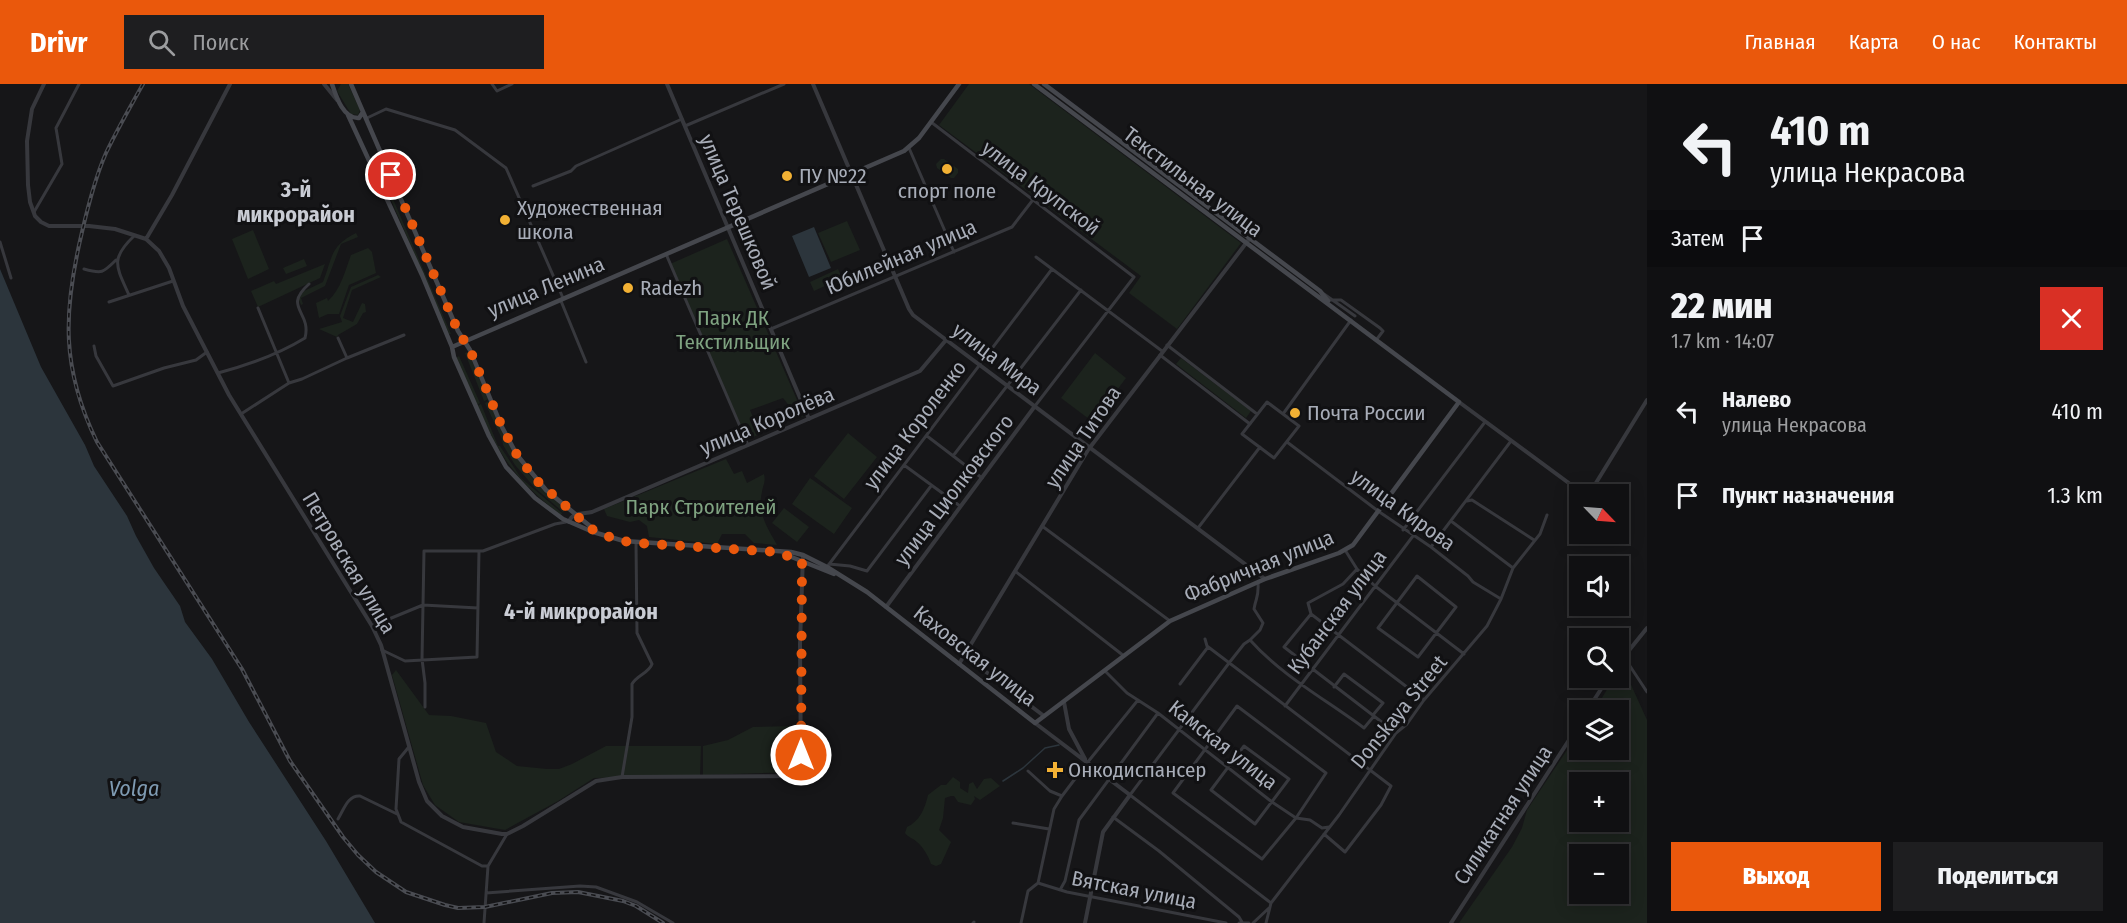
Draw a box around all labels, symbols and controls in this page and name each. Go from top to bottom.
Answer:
search box [124,15,544,69]
text: Drivr [30,26,88,59]
icon: search [145,26,178,59]
text: Поиск [193,29,249,56]
text: Главная [1745,29,1816,55]
text: Карта [1849,29,1899,55]
text: О нас [1932,29,1980,55]
text: Контакты [2013,29,2097,55]
text: 410 m [1770,106,1870,156]
icon: left [1671,108,1749,186]
street label: Текстильная улица [1118,121,1268,243]
street label: улица Терешковой [693,130,783,294]
street label: улица Крупской [977,135,1105,241]
pin [365,149,416,200]
text: улица Некрасова [1770,157,1965,189]
icon: arrive [374,158,407,191]
marker: спорт поле [940,162,954,176]
place label: ПУ №22 [799,163,866,189]
marker: ПУ №22 [780,169,794,183]
district label: 3-й микрорайон [237,176,355,228]
place label: спорт поле [898,178,996,204]
place label: Художественная школа [517,195,663,245]
marker: Художественная школа [498,213,512,227]
street label: Юбилейная улица [822,214,980,300]
icon: arrive [1736,222,1769,255]
text: Затем [1671,225,1724,252]
street label: улица Ленина [484,251,608,323]
place label: Radezh [640,275,702,301]
marker: Radezh [621,281,635,295]
text: 22 мин [1671,284,1772,328]
button: close [2040,287,2103,350]
park label: Парк ДК Текстильщик [676,305,790,355]
street label: улица Мира [947,317,1047,401]
text: 1.7 km · 14:07 [1671,329,1774,353]
street label: улица Короленко [858,355,972,495]
street label: улица Королёва [696,381,838,461]
street label: улица Титова [1039,381,1127,493]
text: Налево [1722,386,1791,413]
icon: left [1671,395,1704,428]
text: 410 m [2051,398,2103,425]
place label: Почта России [1307,400,1426,426]
marker: Почта России [1288,406,1302,420]
street label: улица Циолковского [889,409,1019,571]
text: улица Некрасова [1722,413,1867,437]
street label: улица Кирова [1346,463,1460,557]
icon: arrive [1671,479,1704,512]
text: Пункт назначения [1722,482,1894,509]
text: 1.3 km [2047,482,2103,509]
north arrow [1569,484,1629,544]
map controls [1569,484,1629,904]
street label: Петровская улица [297,487,401,639]
park label: Парк Строителей [625,494,777,520]
street label: Фабричная улица [1181,524,1337,608]
street label: Кубанская улица [1282,545,1392,679]
button: sound [1569,556,1629,616]
district label: 4-й микрорайон [504,598,658,625]
street label: Каховская улица [908,600,1042,712]
button: search [1569,628,1629,688]
street label: Donskaya Street [1345,650,1453,774]
street label: Камская улица [1163,694,1283,796]
button: layers [1569,700,1629,760]
position arrow [769,723,833,787]
street label: Силикатная улица [1448,740,1558,890]
place label: Онкодиспансер [1068,757,1206,783]
marker: Онкодиспансер [1046,761,1064,779]
button: + [1569,772,1629,832]
water label: Volga [109,775,159,802]
button: Выход [1671,842,1881,911]
button: Поделиться [1893,842,2103,911]
button: − [1569,844,1629,904]
street label: Вятская улица [1069,865,1199,915]

